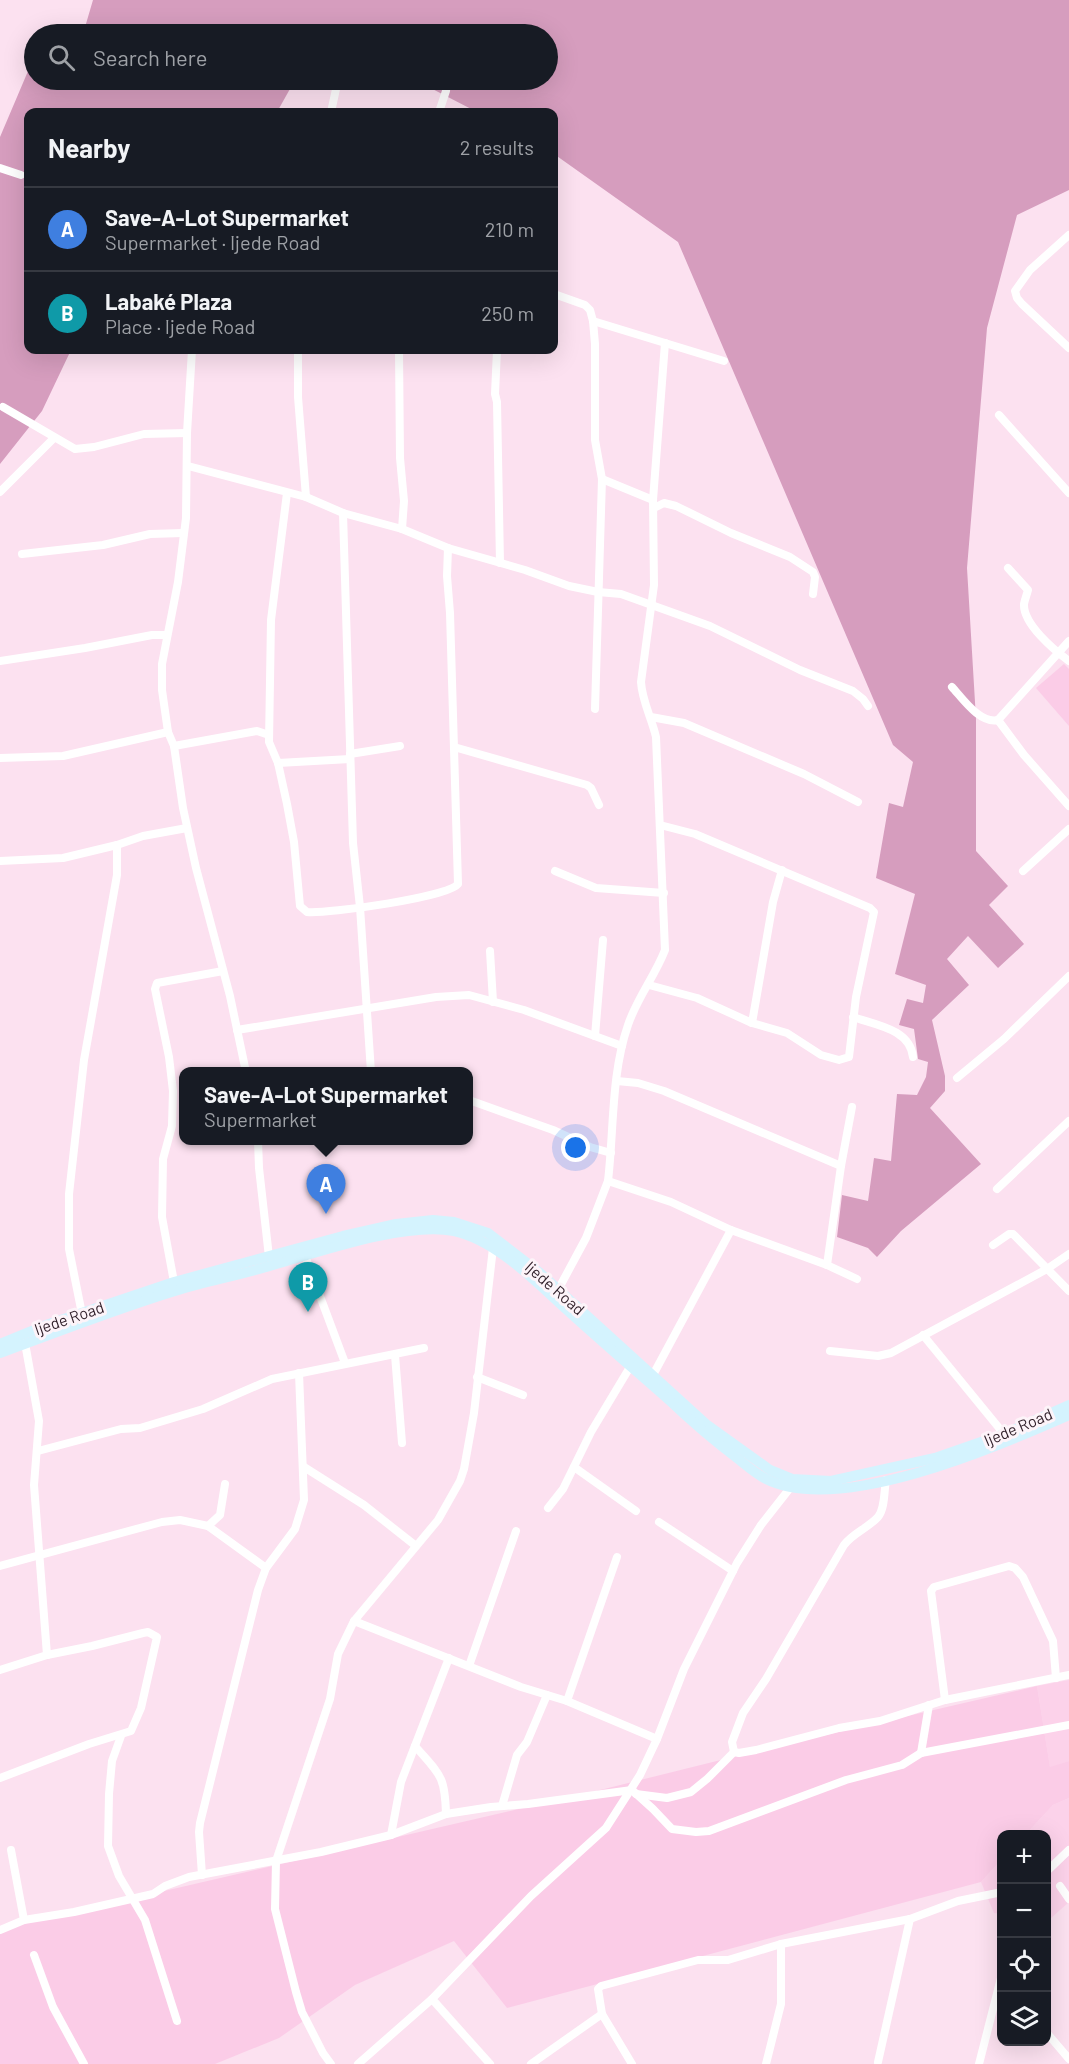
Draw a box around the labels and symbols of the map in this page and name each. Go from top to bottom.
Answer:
your location [561,1133,590,1162]
pin: A [306,1164,346,1214]
street label: Ijede Road [522,1257,589,1319]
pin: B [288,1262,328,1312]
street label: Ijede Road [31,1297,106,1338]
street label: Ijede Road [981,1404,1055,1449]

